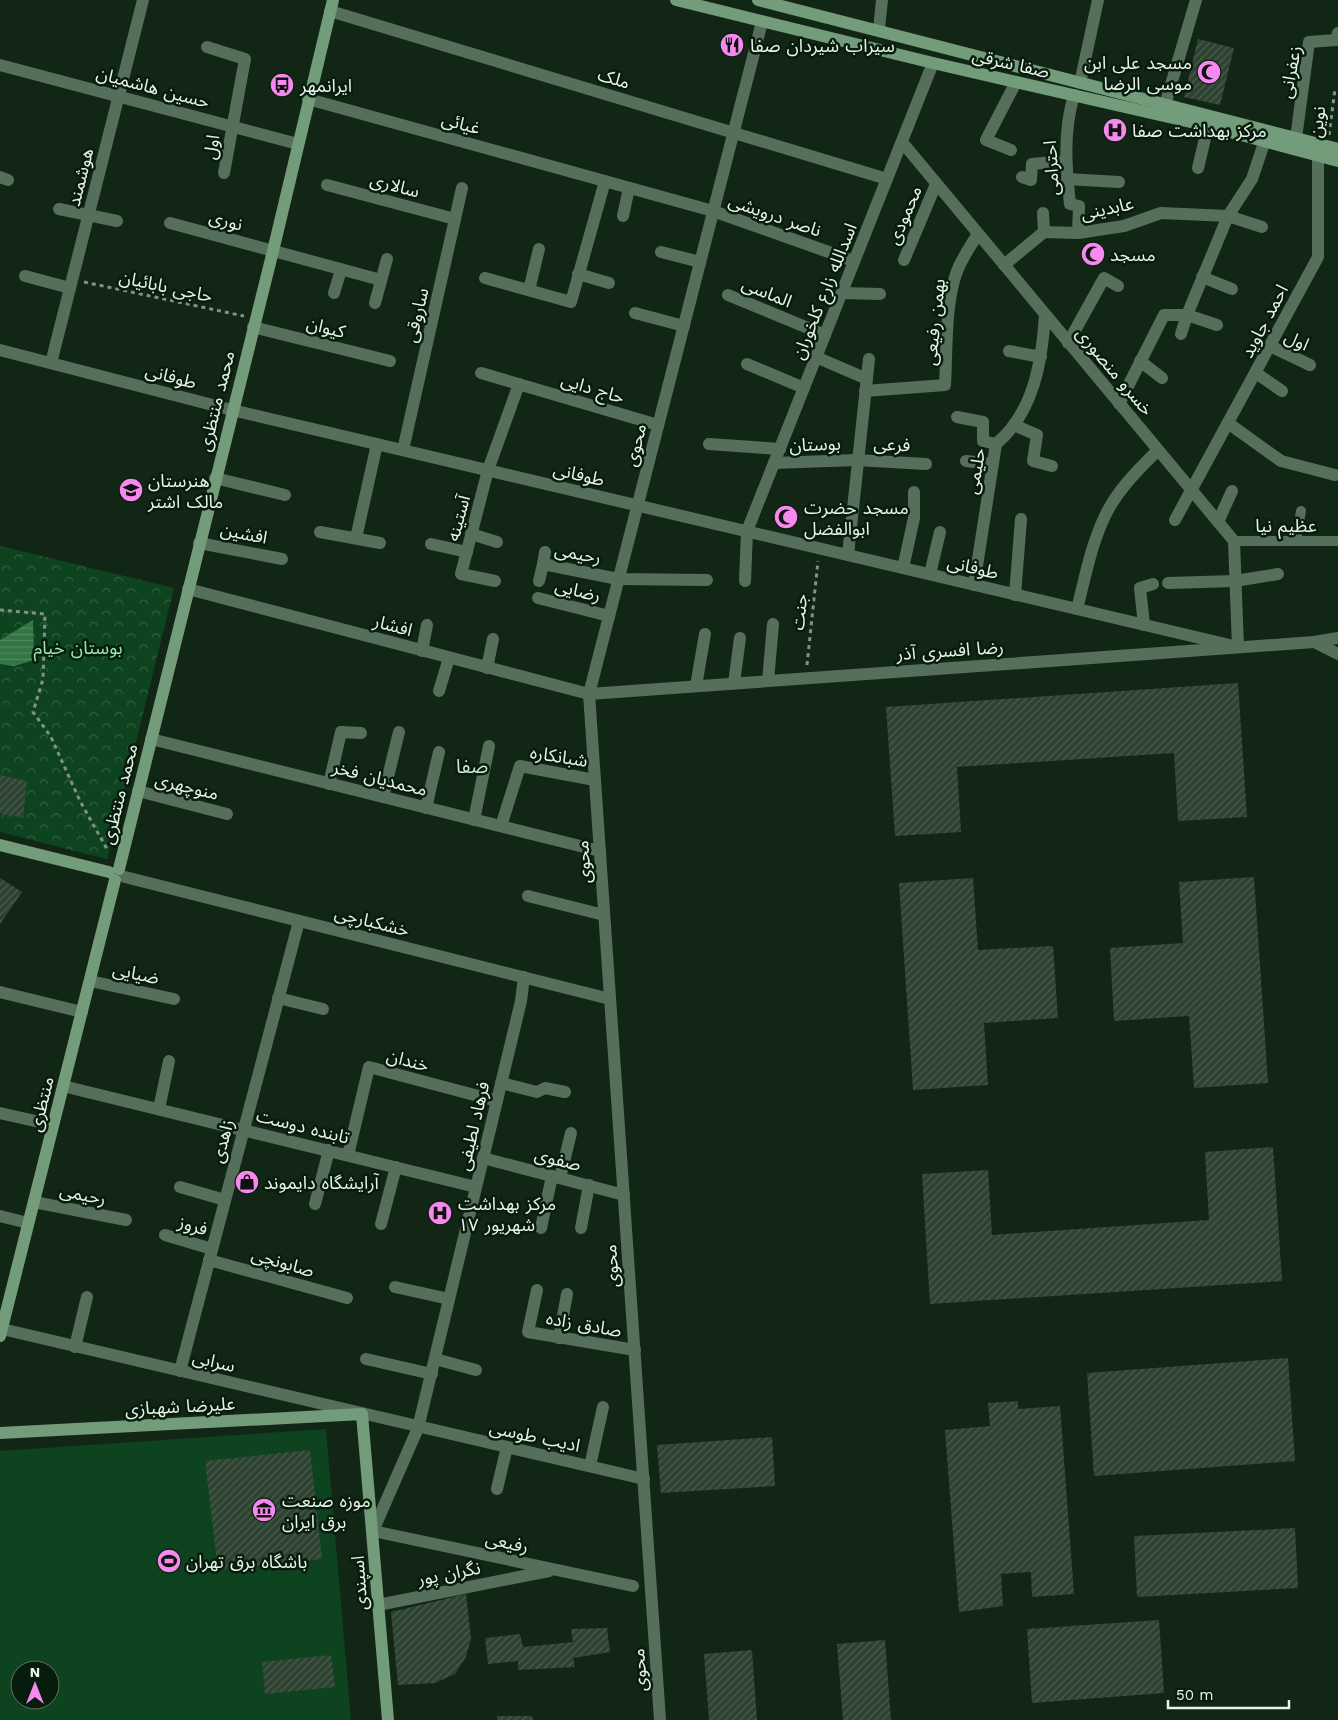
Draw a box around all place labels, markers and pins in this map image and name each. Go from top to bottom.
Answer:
restaurant icon: سیراب شیردان صفا [719,32,745,58]
place label: سیراب شیردان صفا [750,35,895,57]
place label: مسجد علی ابن موسی الرضا [1084,52,1192,95]
mosque icon: مسجد علی ابن موسی الرضا [1196,59,1222,85]
bus stop icon: ایرانمهر [269,72,295,98]
place label: ایرانمهر [299,75,352,97]
hospital icon: مرکز بهداشت صفا [1102,117,1128,143]
place label: مرکز بهداشت صفا [1132,120,1267,142]
mosque icon: مسجد [1080,241,1106,267]
place label: مسجد [1110,244,1156,265]
place label: هنرستان مالک اشتر [147,470,223,513]
school or university icon: هنرستان مالک اشتر [118,477,144,503]
place label: مسجد حضرت ابوالفضل [804,497,909,540]
mosque icon: مسجد حضرت ابوالفضل [773,504,799,530]
shop icon: آرایشگاه دایموند [234,1169,260,1195]
place label: آرایشگاه دایموند [264,1172,379,1194]
place label: مرکز بهداشت ۱۷ شهریور [458,1193,556,1236]
hospital icon: مرکز بهداشت ۱۷ شهریور [427,1200,453,1226]
place label: موزه صنعت برق ایران [282,1490,371,1533]
museum icon: موزه صنعت برق ایران [251,1497,277,1523]
sports icon: باشگاه برق تهران [156,1548,182,1574]
place label: باشگاه برق تهران [186,1551,307,1573]

